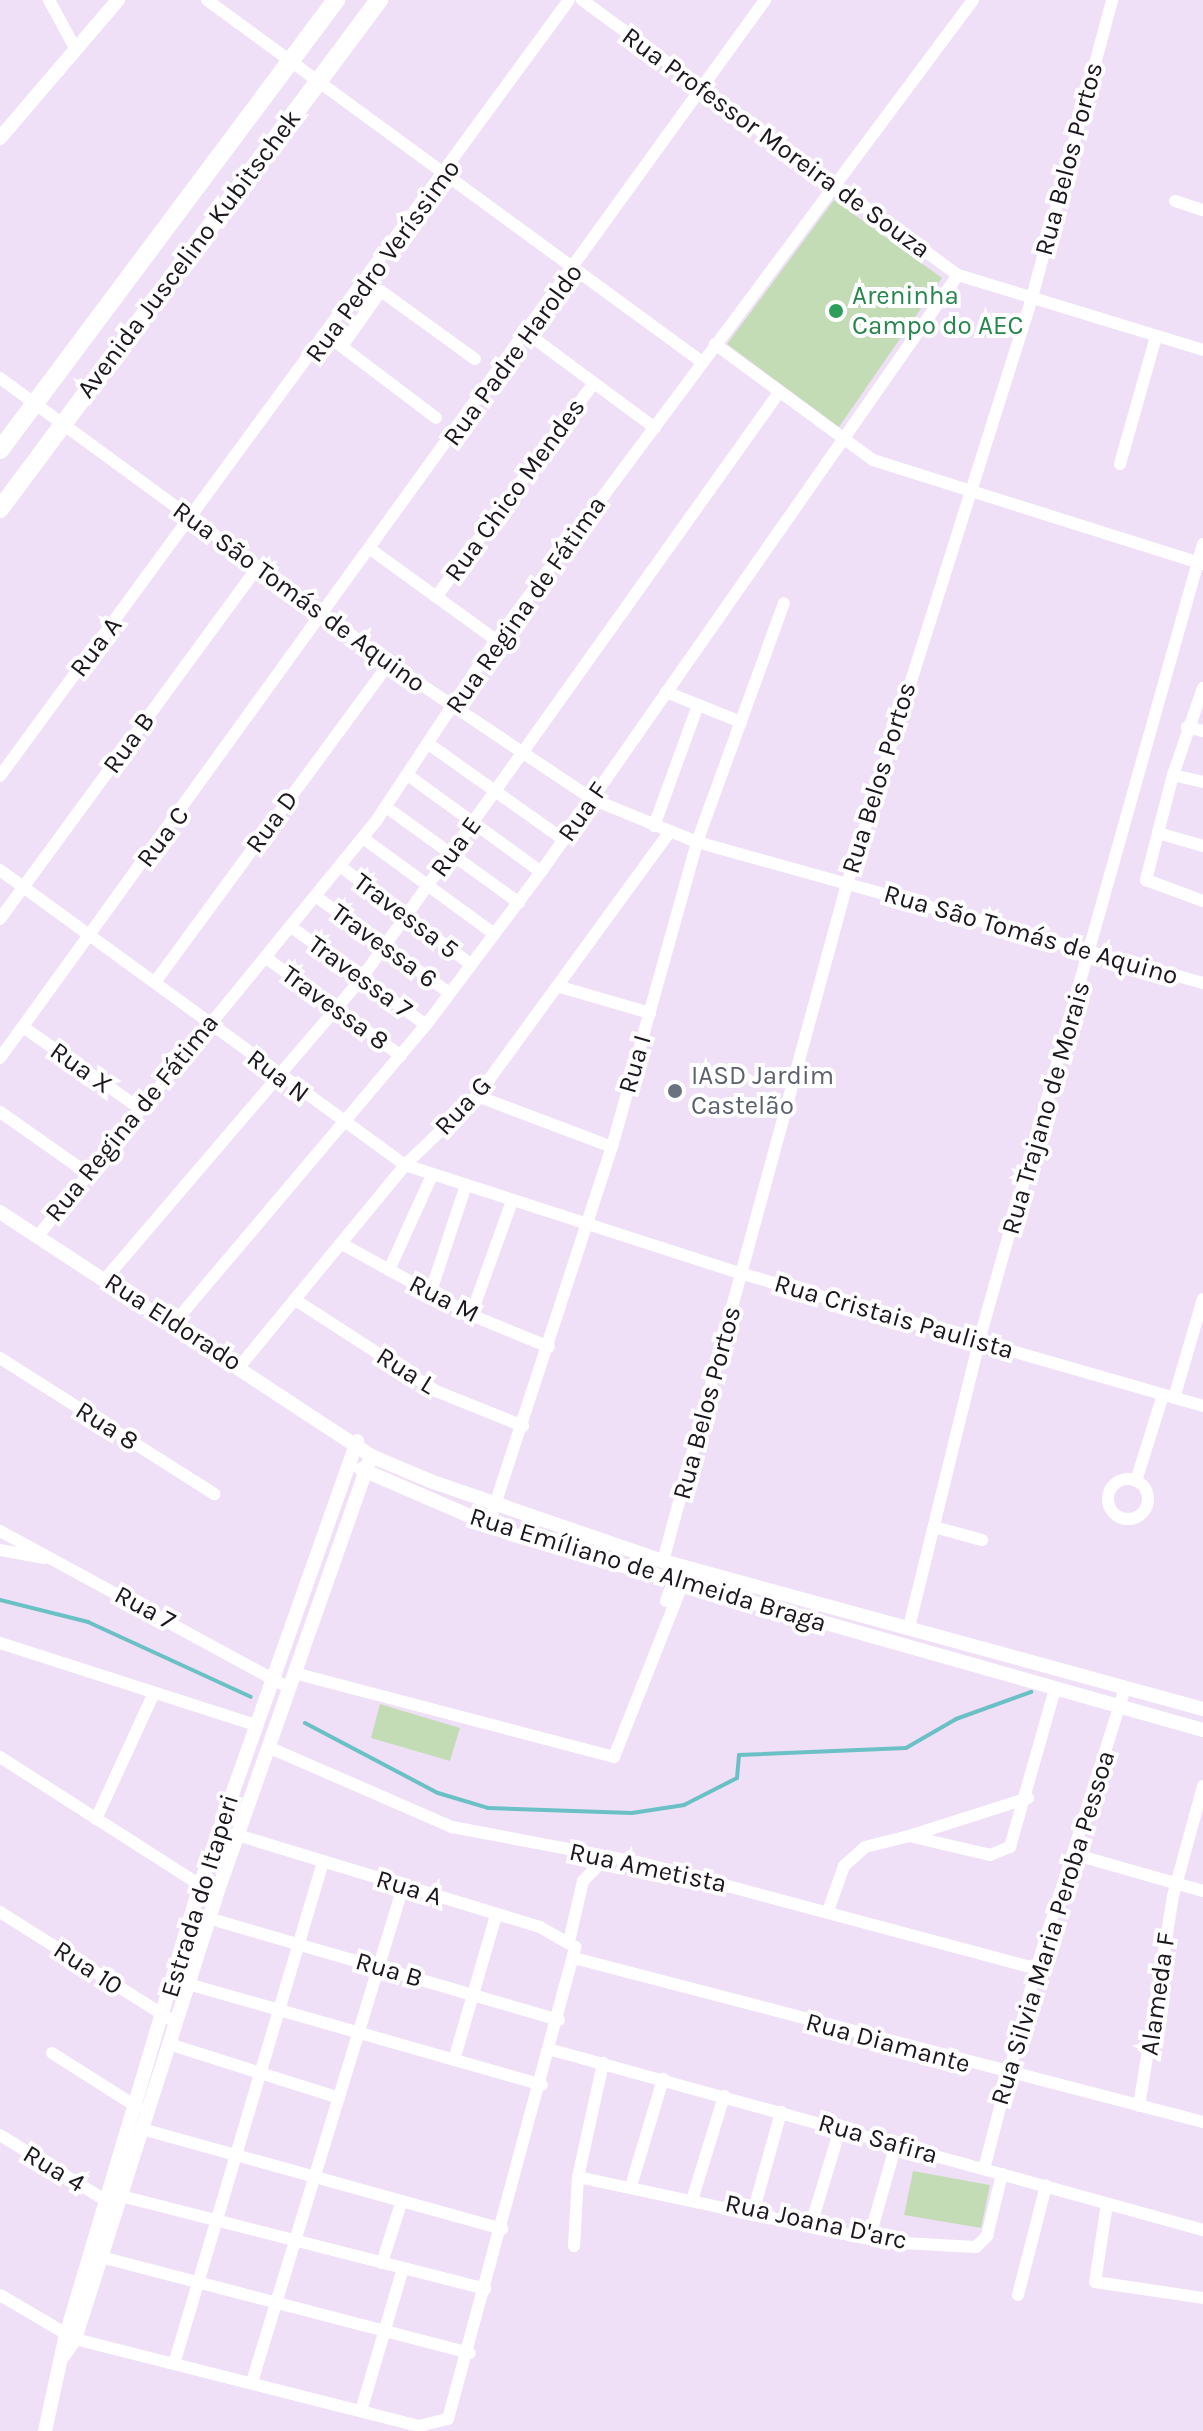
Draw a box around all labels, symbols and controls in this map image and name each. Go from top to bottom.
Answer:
street label: Rua Professor Moreira de Souza [616,21,936,265]
street label: Rua Belos Portos [1028,59,1110,259]
street label: Avenida Juscelino Kubitschek [70,104,308,404]
street label: Rua Pedro Veríssimo [299,154,467,368]
street label: Rua Padre Haroldo [436,258,590,452]
place label: Areninha Campo do AEC [852,280,1023,342]
marker: Areninha Campo do AEC [827,302,845,320]
street label: Rua Chico Mendes [438,392,592,588]
street label: Rua Regina de Fátima [439,490,613,720]
street label: Rua São Tomás de Aquino [167,495,431,699]
street label: Rua A [63,611,129,683]
street label: Rua Belos Portos [835,678,923,878]
street label: Rua B [96,706,162,780]
street label: Rua F [551,776,615,848]
street label: Rua D [239,785,305,859]
street label: Rua C [130,800,196,874]
street label: Rua E [424,811,488,883]
street label: Travessa 5 [347,866,465,966]
street label: Rua São Tomás de Aquino [880,878,1182,992]
street label: Travessa 6 [325,897,443,995]
street label: Travessa 7 [302,929,418,1025]
street label: Travessa 8 [275,959,395,1057]
street label: Rua Trajano de Morais [995,978,1097,1238]
street label: Rua Regina de Fátima [39,1008,225,1228]
street label: Rua I [612,1031,658,1097]
street label: Rua X [44,1035,118,1101]
street label: Rua N [241,1042,315,1110]
place label: IASD Jardim Castelão [691,1060,834,1122]
street label: Rua G [428,1070,498,1142]
marker: IASD Jardim Castelão [666,1082,684,1100]
street label: Rua Eldorado [99,1266,247,1378]
street label: Rua M [404,1268,484,1330]
street label: Rua Cristais Paulista [771,1268,1017,1366]
street label: Rua Belos Portos [666,1303,748,1503]
street label: Rua L [370,1341,442,1401]
street label: Rua 8 [70,1395,144,1457]
street label: Rua Emíliano de Almeida Braga [466,1501,830,1639]
street label: Rua 7 [109,1579,181,1637]
street label: Rua Silvia Maria Peroba Pessoa [984,1747,1122,2109]
street label: Estrada do Itaperi [154,1791,246,2001]
street label: Rua Ametista [566,1836,730,1900]
street label: Rua A [372,1863,446,1913]
street label: Alameda F [1134,1931,1182,2057]
street label: Rua 10 [48,1934,128,2002]
street label: Rua B [352,1946,426,1994]
street label: Rua Diamante [802,2006,974,2080]
street label: Rua Safira [815,2107,941,2171]
street label: Rua 4 [17,2138,91,2200]
street label: Rua Joana D'arc [722,2187,910,2257]

